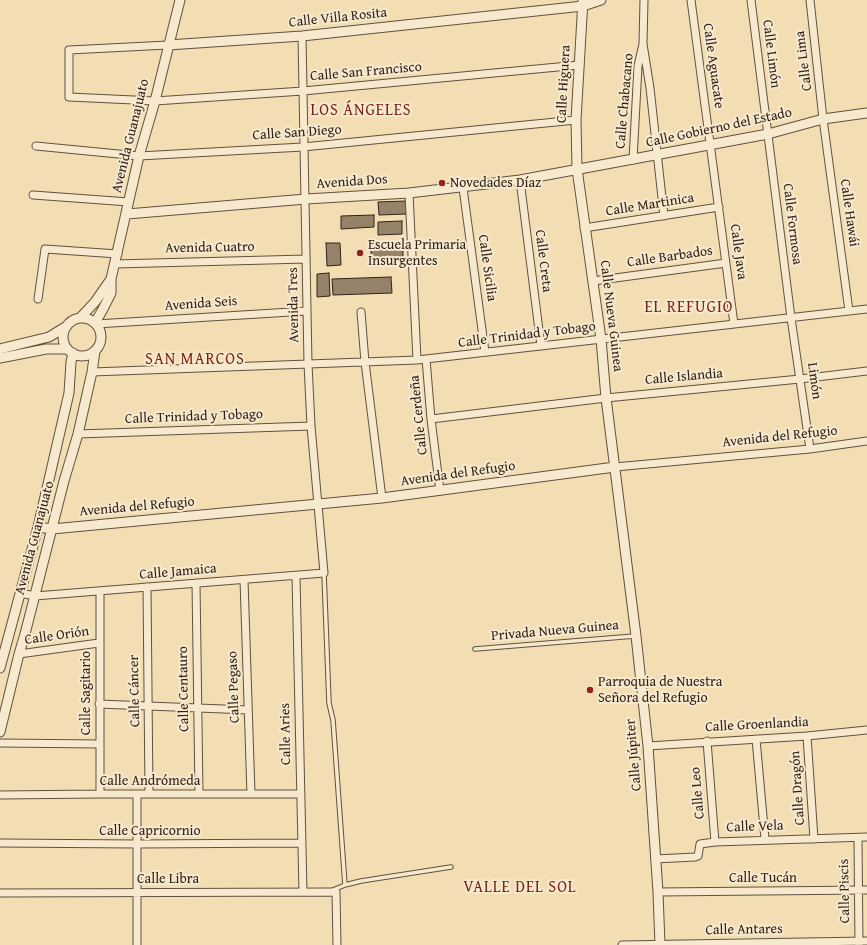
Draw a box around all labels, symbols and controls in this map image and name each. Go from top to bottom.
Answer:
street label: Calle Villa Rosita [288,4,388,32]
street label: Calle Limón [758,19,784,89]
street label: Calle Aguacate [699,22,727,110]
street label: Calle Lima [792,30,816,92]
street label: Calle Higuera [554,44,574,124]
street label: Calle Chabacano [612,53,638,149]
street label: Calle San Francisco [309,59,423,85]
street label: Avenida Guanajuato [109,77,153,195]
district label: LOS ÁNGELES [310,101,412,121]
street label: Calle Gobierno del Estado [645,104,793,152]
street label: Calle San Diego [252,122,342,144]
street label: Avenida Dos [316,171,388,193]
place label: Novedades Díaz [450,175,541,191]
marker: Novedades Díaz [437,178,447,188]
street label: Calle Hawái [836,178,862,248]
street label: Calle Formosa [779,182,805,266]
street label: Calle Martinica [605,190,695,220]
street label: Calle Java [726,223,750,281]
street label: Calle Creta [531,229,555,293]
street label: Calle Sicilia [474,234,500,302]
place label: Escuela Primaria Insurgentes [368,237,466,270]
street label: Avenida Cuatro [165,239,255,257]
street label: Calle Barbados [626,243,714,271]
marker: Escuela Primaria Insurgentes [355,248,365,258]
street label: Calle Nueva Guinea [596,259,626,373]
street label: Avenida Tres [285,267,303,343]
street label: Avenida Seis [164,293,238,315]
district label: EL REFUGIO [644,298,734,318]
street label: Calle Trinidad y Tobago [457,318,597,352]
district label: SAN MARCOS [145,350,245,370]
street label: Limón [803,361,825,401]
street label: Calle Islandia [644,365,724,389]
street label: Calle Cerdeña [406,374,432,456]
street label: Calle Trinidad y Tobago [125,406,263,428]
street label: Avenida del Refugio [722,423,838,451]
street label: Avenida del Refugio [400,458,516,490]
street label: Avenida Guanajuato [12,479,58,597]
street label: Avenida del Refugio [79,494,195,520]
street label: Calle Jamaica [139,560,217,584]
street label: Privada Nueva Guinea [490,617,620,645]
street label: Calle Orión [24,623,90,649]
street label: Calle Centauro [175,646,193,732]
street label: Calle Sagitario [78,651,94,735]
street label: Calle Pegaso [224,651,244,723]
street label: Calle Cáncer [126,655,144,727]
place label: Parroquia de Nuestra Señora del Refugio [598,674,722,706]
marker: Parroquia de Nuestra Señora del Refugio [585,685,595,695]
street label: Calle Aries [277,703,295,765]
street label: Calle Groenlandia [705,714,809,736]
street label: Calle Júpiter [622,718,646,792]
street label: Calle Dragón [787,750,809,826]
street label: Calle Leo [687,766,709,820]
street label: Calle Andrómeda [100,773,200,789]
street label: Calle Vela [726,818,784,836]
street label: Calle Capricornio [99,823,201,839]
street label: Calle Piscis [836,859,854,923]
street label: Calle Tucán [729,870,797,886]
street label: Calle Libra [137,871,199,887]
district label: VALLE DEL SOL [463,878,577,898]
street label: Calle Antares [705,921,783,939]

